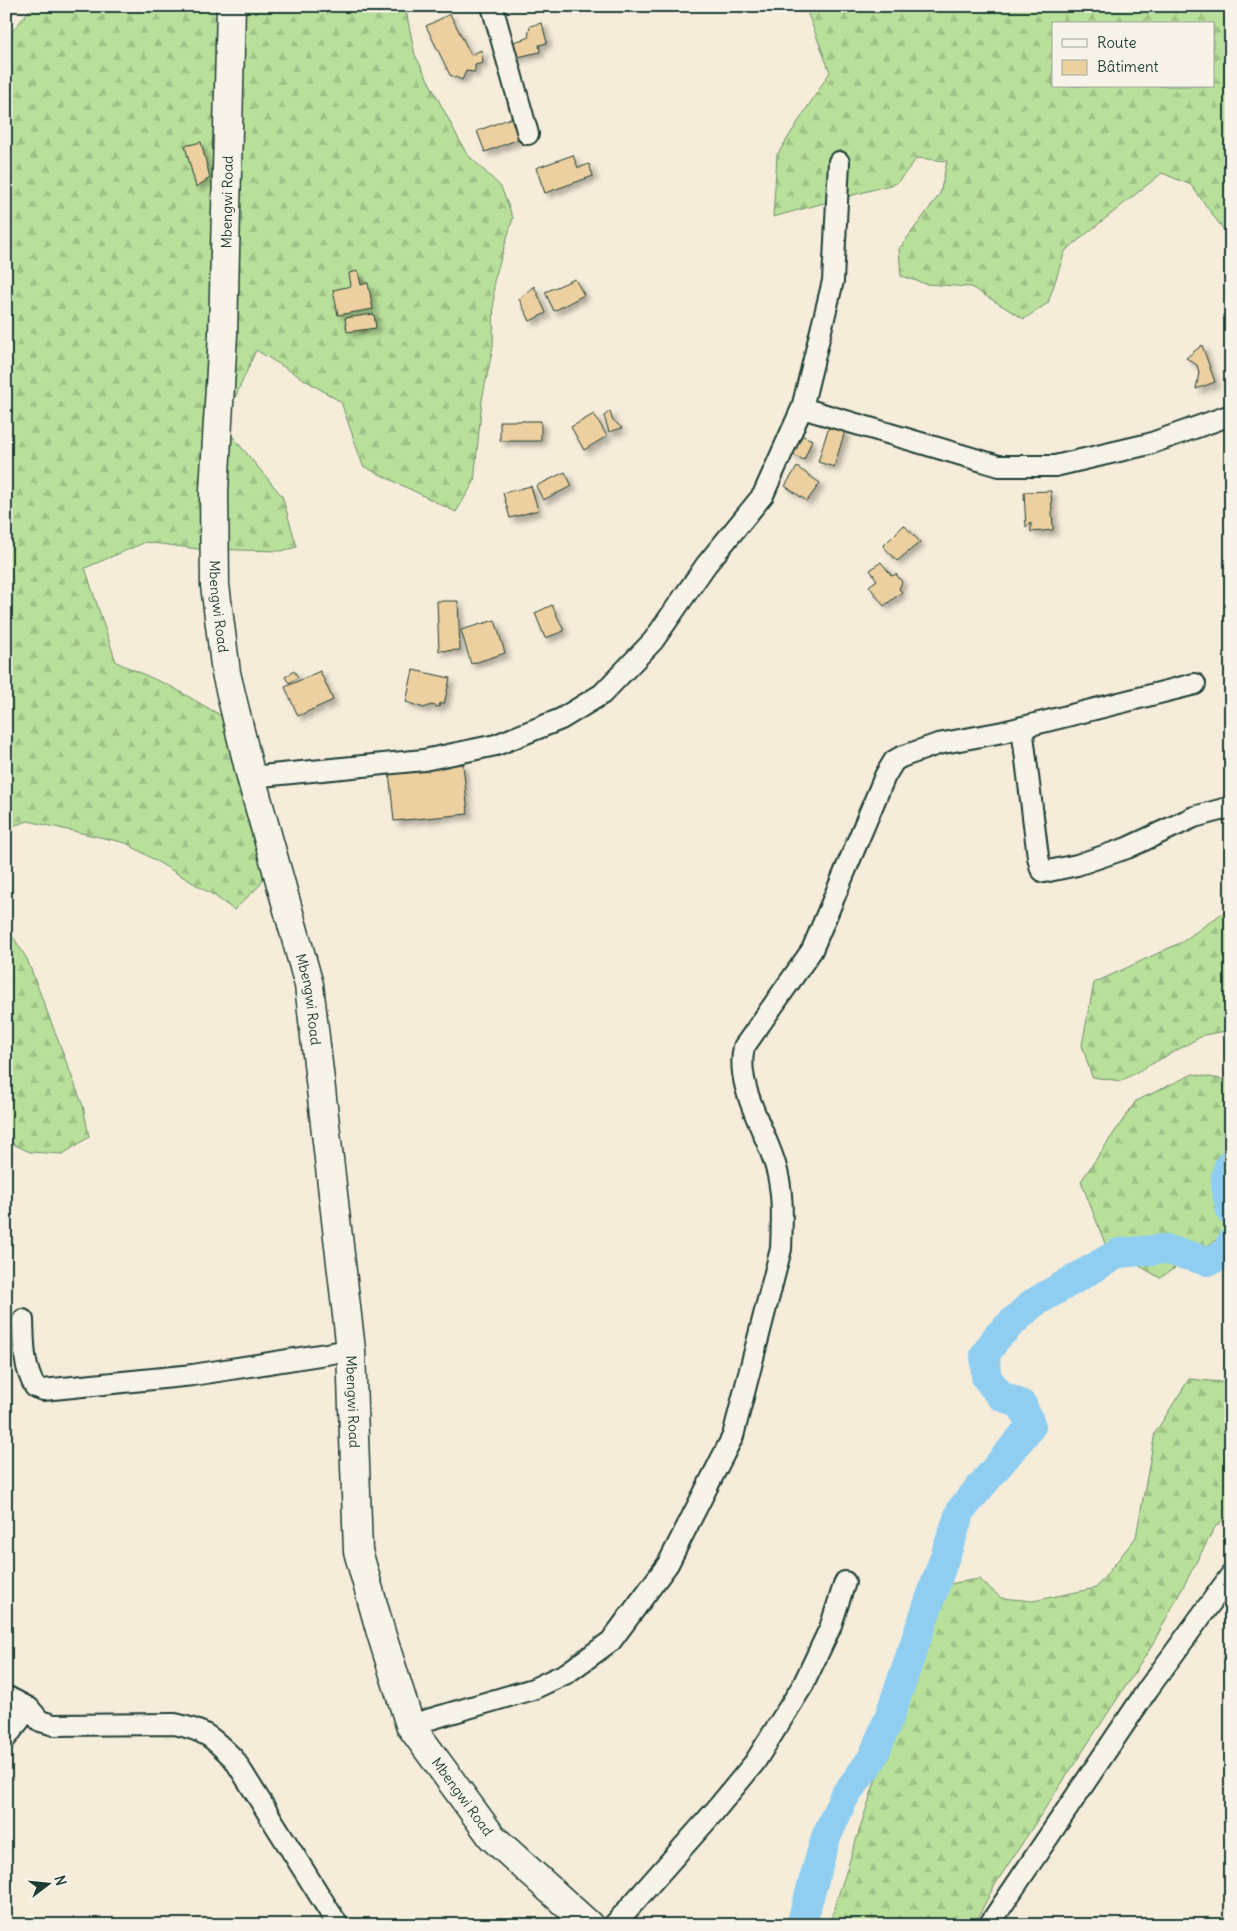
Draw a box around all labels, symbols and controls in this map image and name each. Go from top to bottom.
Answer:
legend [1052,22,1214,88]
text: Route [1097,33,1137,52]
text: Bâtiment [1097,57,1159,76]
street label: Mbengwi Road [217,155,237,249]
street label: Mbengwi Road [206,560,232,654]
street label: Mbengwi Road [292,951,325,1046]
street label: Mbengwi Road [342,1355,363,1448]
street label: Mbengwi Road [428,1754,497,1840]
north arrow [22,1858,72,1908]
text: N [51,1873,70,1888]

